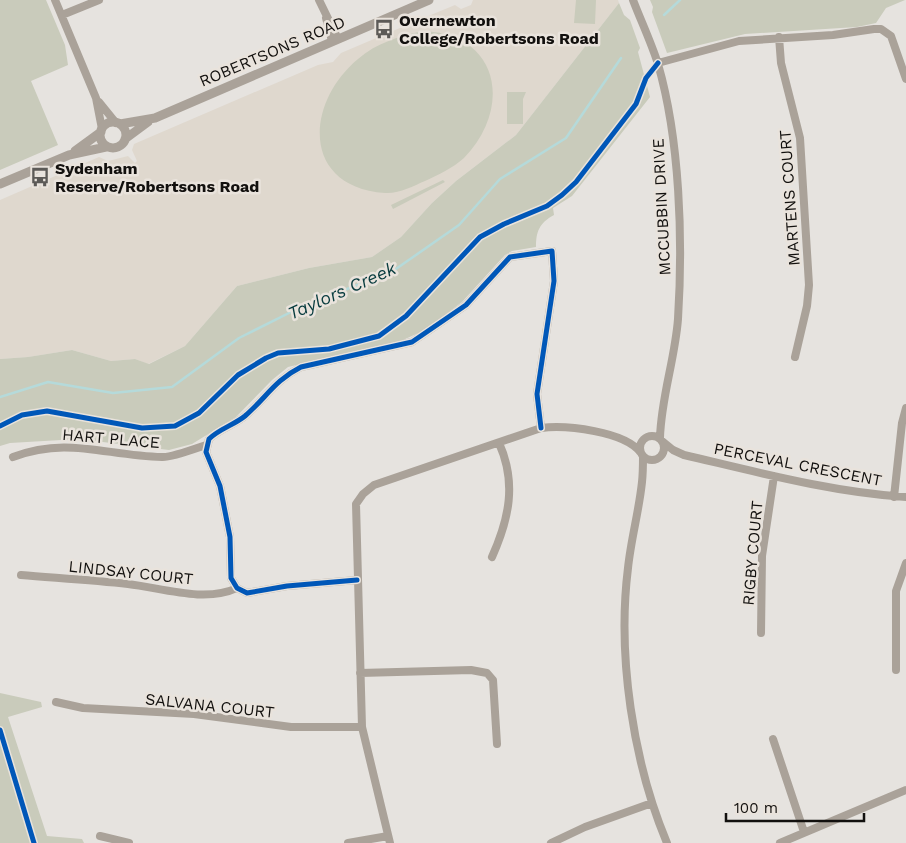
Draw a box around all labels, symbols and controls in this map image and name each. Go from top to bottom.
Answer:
place label: Overnewton College/Robertsons Road [399,11,599,48]
street label: ROBERTSONS ROAD [196,12,348,91]
bus stop icon: Overnewton College/Robertsons Road [373,18,395,40]
street label: MARTENS COURT [775,129,804,267]
street label: MCCUBBIN DRIVE [648,138,675,276]
place label: Sydenham Reserve/Robertsons Road [55,159,259,196]
bus stop icon: Sydenham Reserve/Robertsons Road [29,166,51,188]
water label: Taylors Creek [284,257,400,324]
street label: HART PLACE [61,425,161,452]
street label: PERCEVAL CRESCENT [712,439,884,490]
street label: RIGBY COURT [738,499,767,606]
street label: LINDSAY COURT [68,556,195,589]
street label: SALVANA COURT [144,689,276,722]
scale bar [726,790,864,822]
text: 100 m [734,799,778,817]

